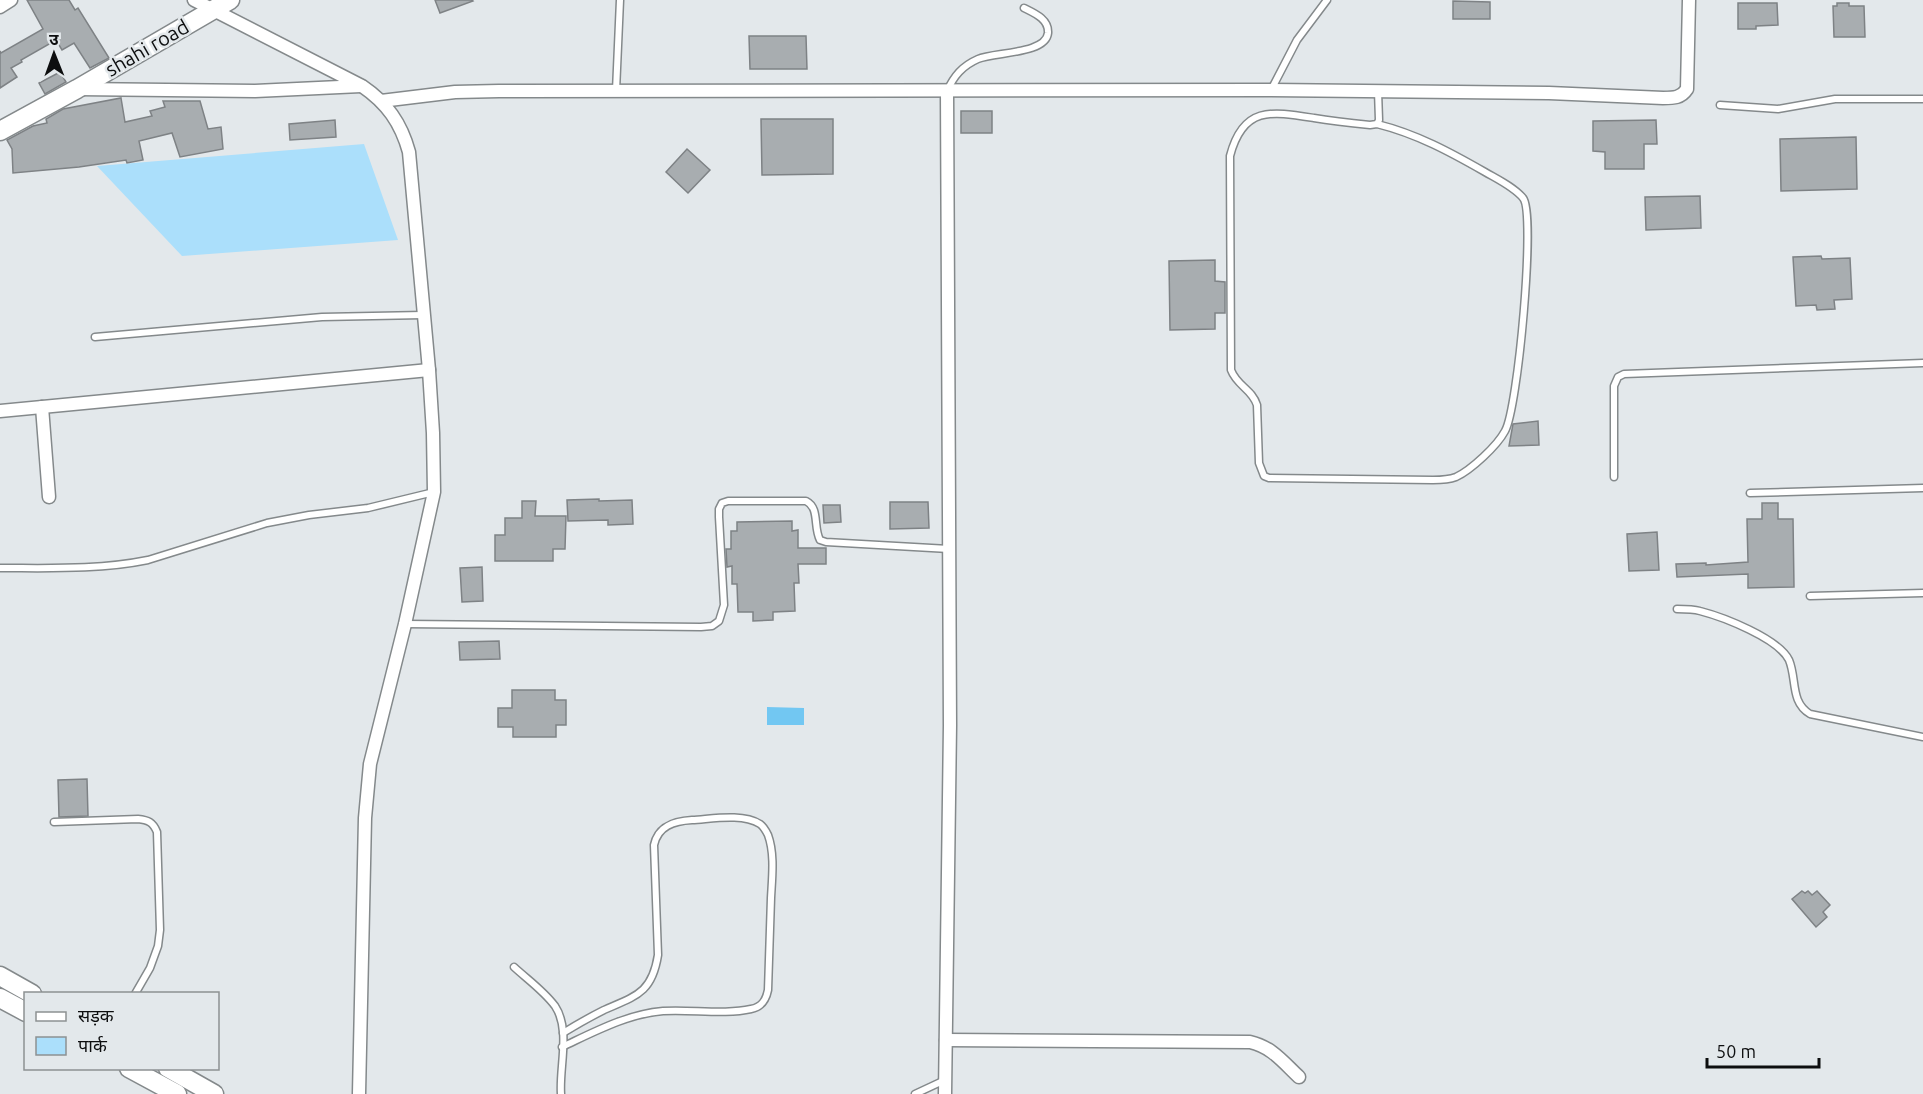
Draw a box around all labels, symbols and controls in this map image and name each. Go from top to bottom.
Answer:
street label: shahi road [101,14,193,81]
north arrow [24,24,84,84]
text: उ [49,30,59,48]
legend [24,992,219,1070]
text: सड़क [78,1005,115,1026]
scale bar [1707,1031,1820,1069]
text: पार्क [78,1035,108,1055]
text: 50 m [1716,1041,1756,1061]

